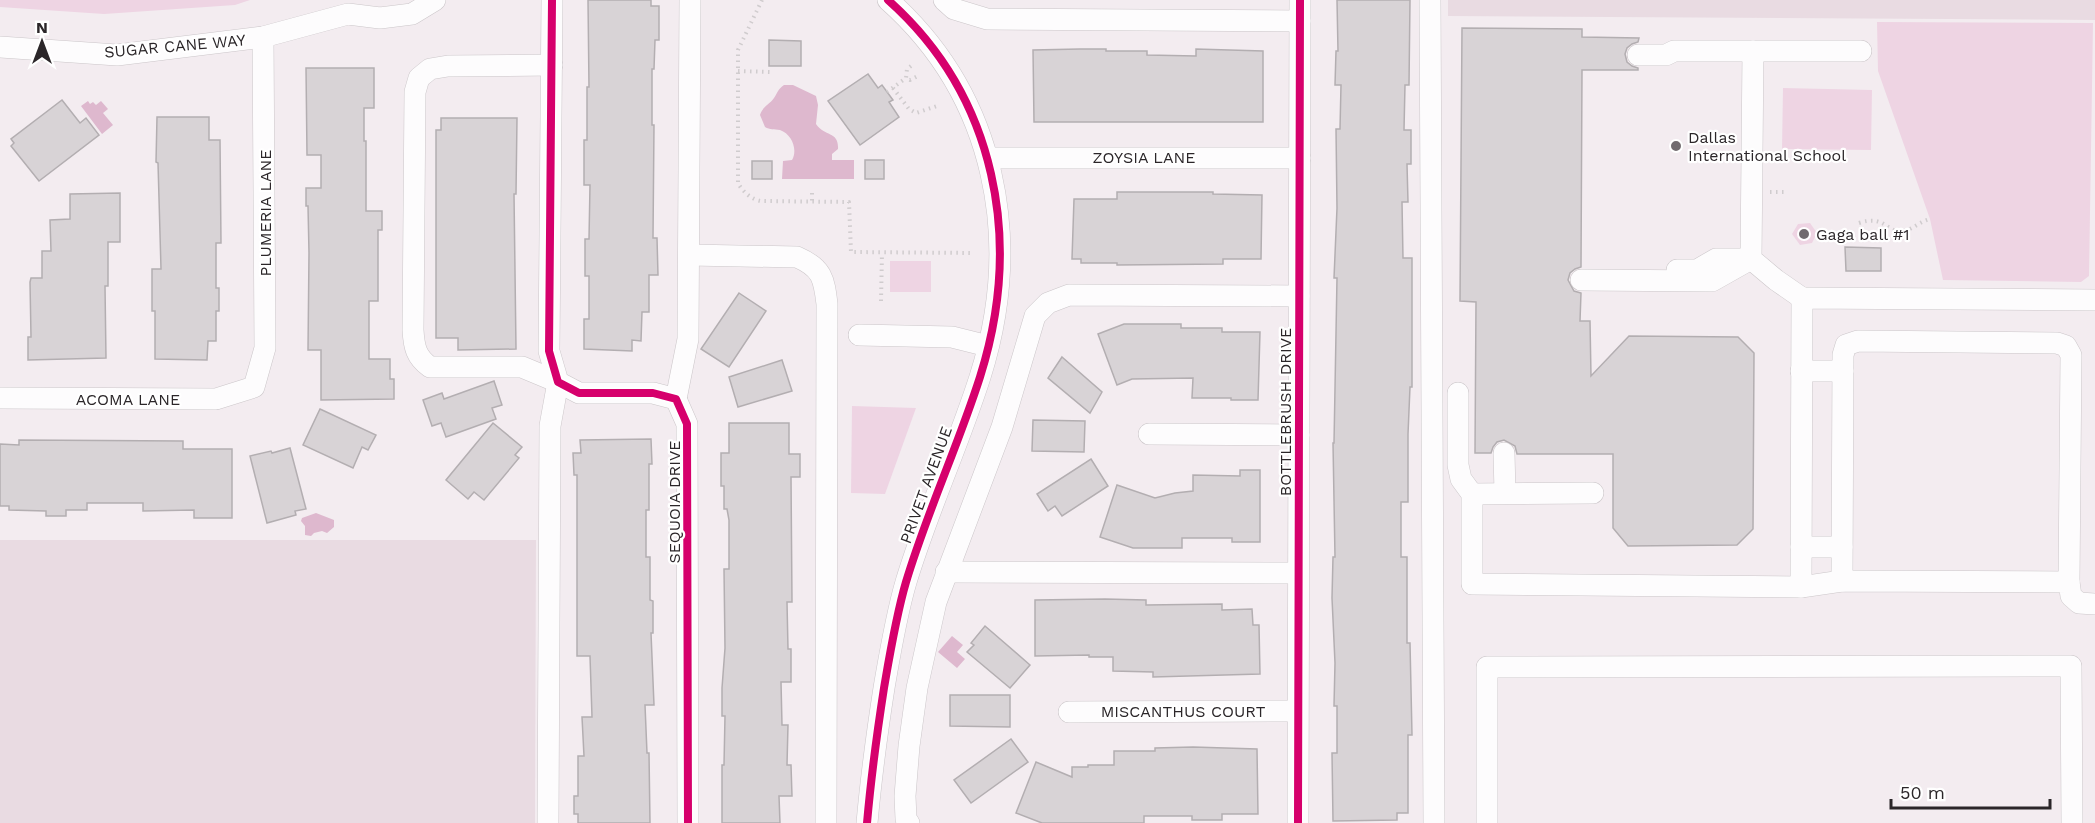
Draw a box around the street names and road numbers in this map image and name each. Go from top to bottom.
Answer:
street label: SUGAR CANE WAY [104,30,246,62]
street label: ZOYSIA LANE [1093,148,1195,167]
street label: PLUMERIA LANE [256,149,275,277]
street label: BOTTLEBRUSH DRIVE [1276,328,1295,496]
street label: ACOMA LANE [76,390,180,409]
street label: PRIVET AVENUE [896,424,956,546]
street label: SEQUOIA DRIVE [665,440,684,564]
street label: MISCANTHUS COURT [1101,702,1266,721]

